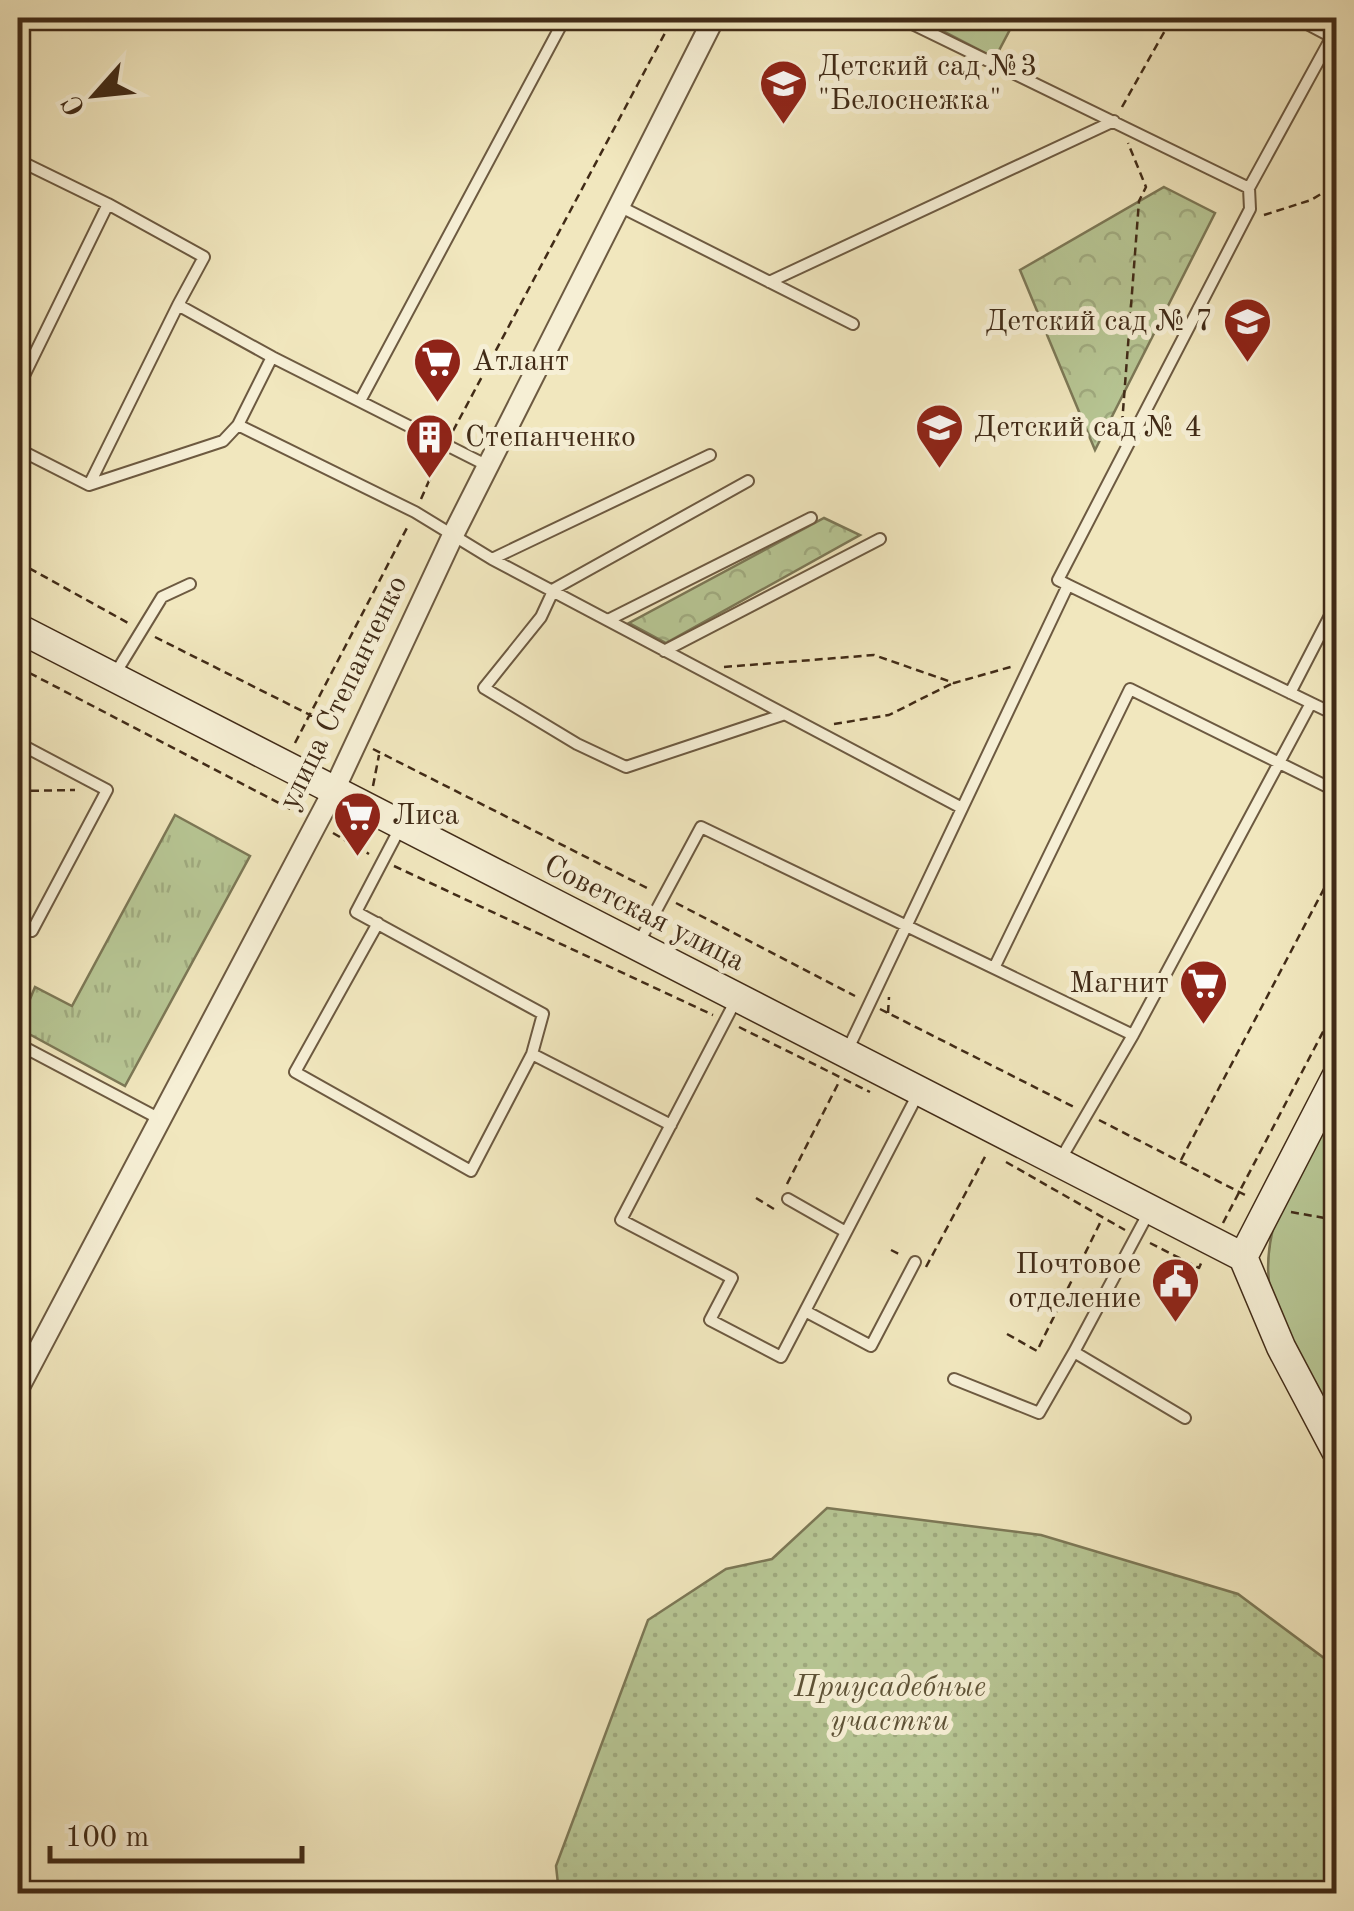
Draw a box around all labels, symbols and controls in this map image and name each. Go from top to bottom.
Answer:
north arrow [45,45,145,145]
place label: Детский сад №3 "Белоснежка" [818,52,1037,116]
school or university icon: Детский сад №3 "Белоснежка" [757,58,809,126]
text: С [58,90,92,120]
school or university icon: Детский сад № 7 [1222,296,1274,364]
place label: Детский сад № 7 [985,307,1213,337]
supermarket icon: Атлант [411,336,463,404]
place label: Атлант [472,347,569,377]
school or university icon: Детский сад № 4 [913,402,965,470]
building icon: Степанченко [404,412,456,480]
place label: Детский сад № 4 [974,413,1202,443]
place label: Степанченко [465,423,636,453]
street label: улица Степанченко [274,571,414,815]
supermarket icon: Лиса [331,790,383,858]
place label: Лиса [392,801,460,831]
street label: Советская улица [539,850,749,978]
supermarket icon: Магнит [1178,958,1230,1026]
place label: Магнит [1069,969,1169,999]
place label: Почтовое отделение [1008,1250,1141,1314]
public building icon: Почтовое отделение [1150,1256,1202,1324]
park label: Приусадебные участки [793,1673,986,1737]
scale bar [50,1801,302,1863]
text: 100 m [65,1823,149,1853]

